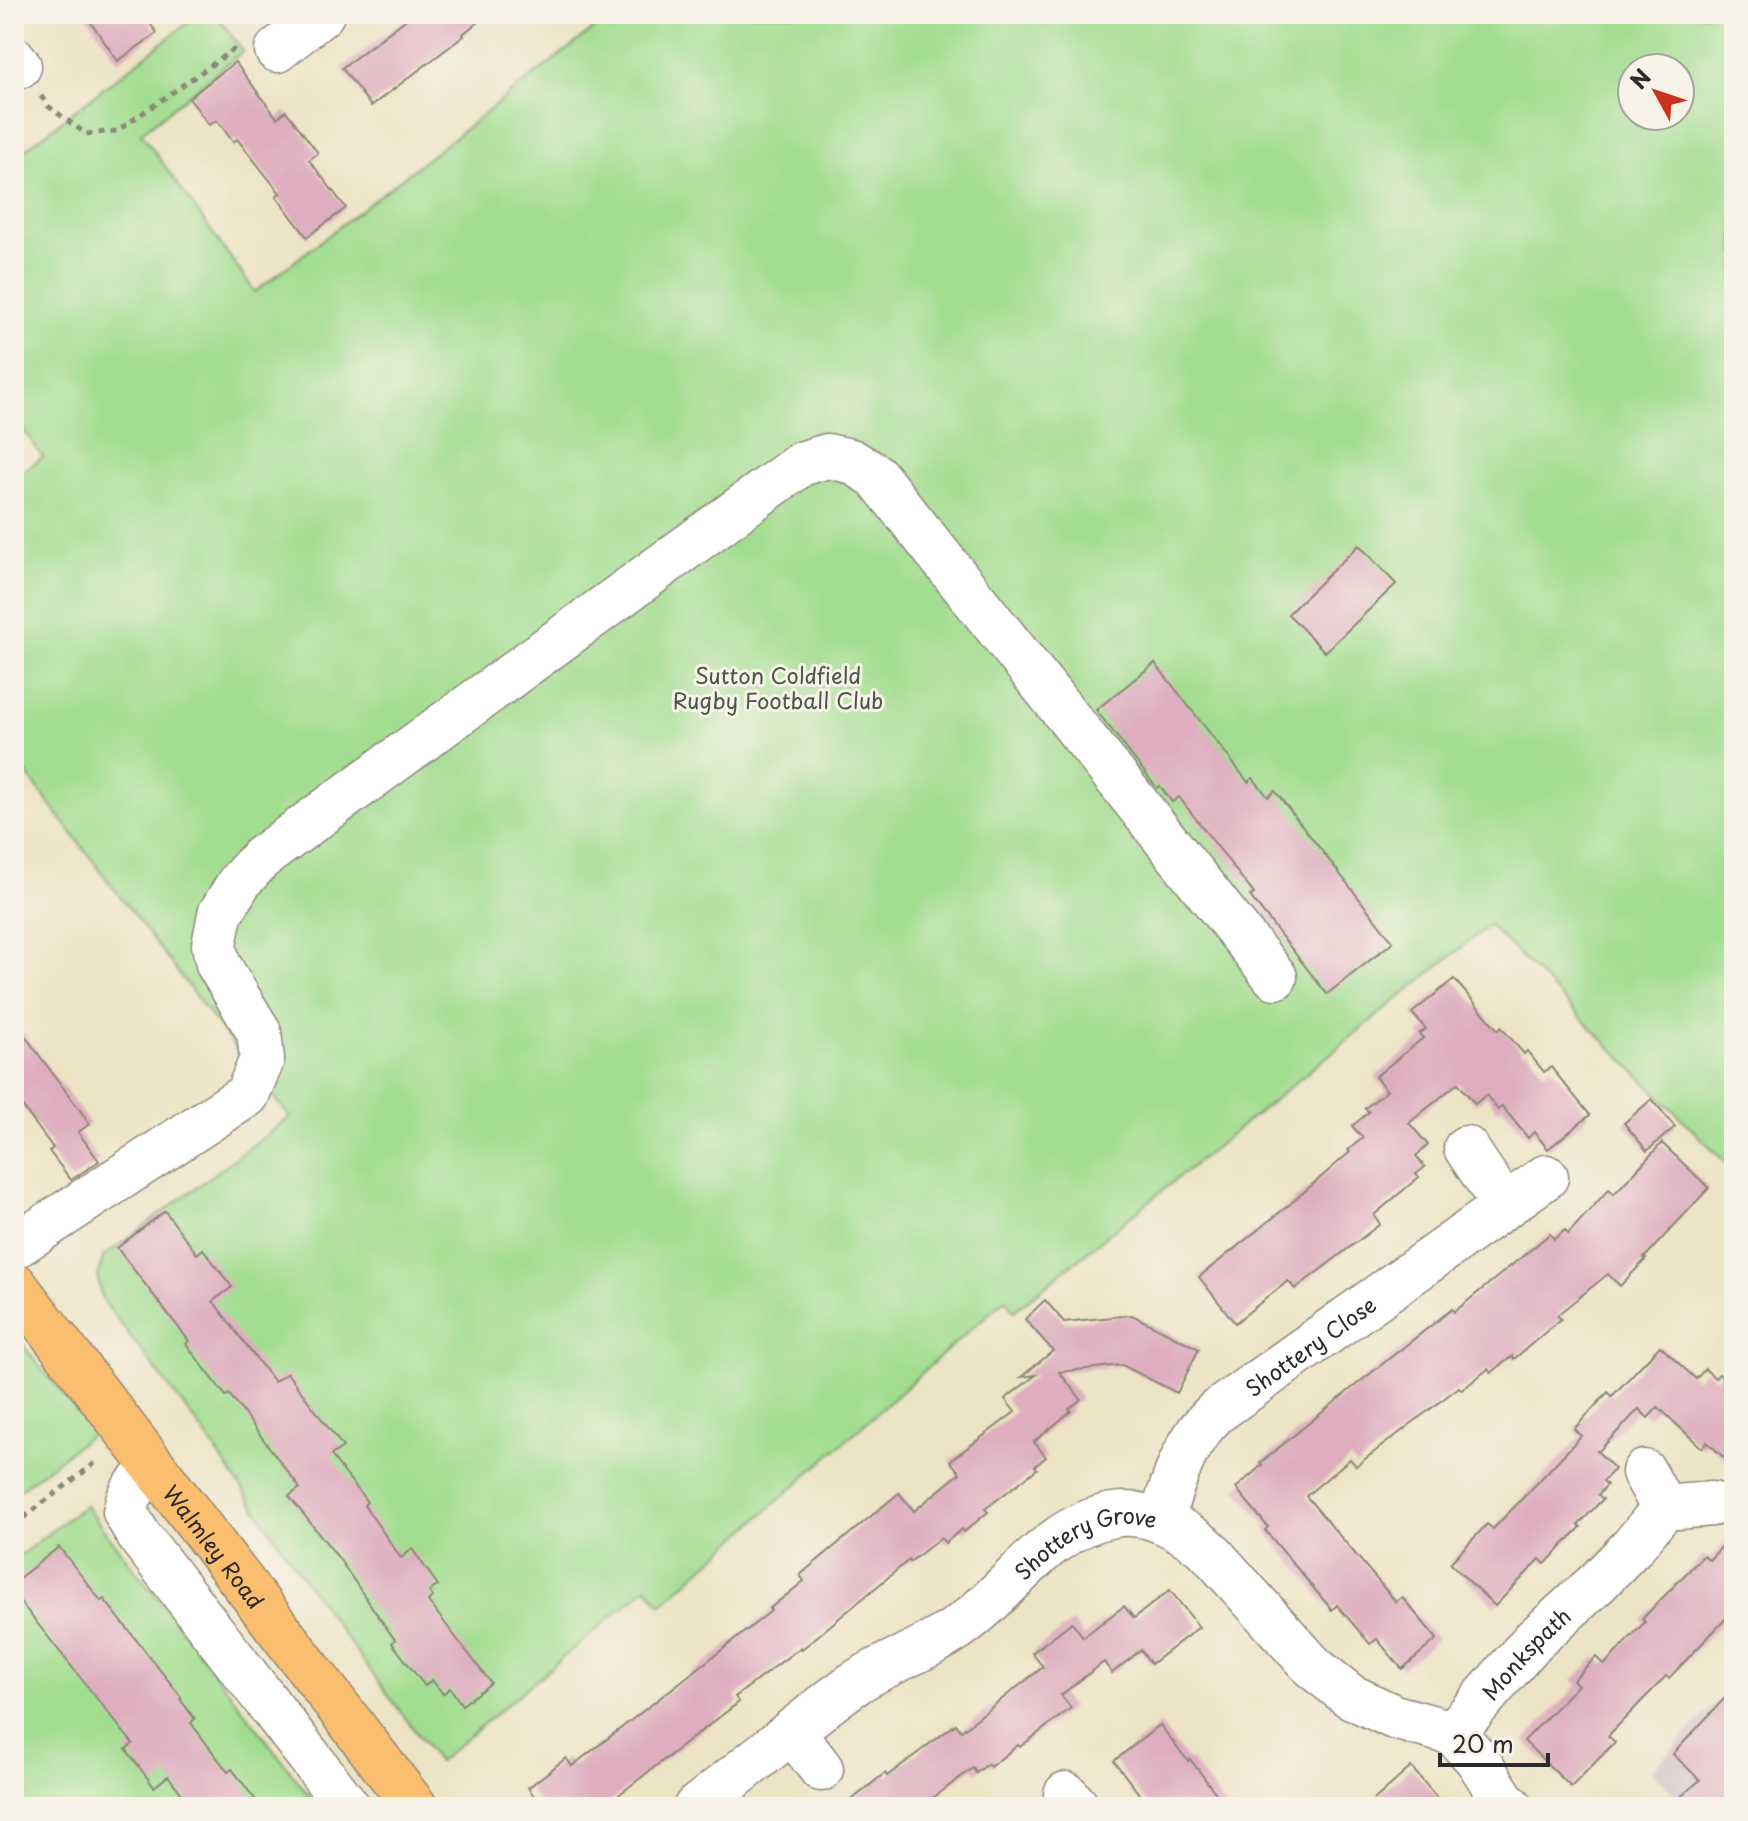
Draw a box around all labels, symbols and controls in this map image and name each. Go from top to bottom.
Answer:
north arrow [1616,52,1696,132]
text: N [1621,61,1658,95]
park label: Sutton Coldfield Rugby Football Club [673,658,883,716]
street label: Shottery Close [1238,1287,1382,1403]
street label: Walmley Road [156,1477,273,1615]
street label: Shottery Grove [1006,1497,1162,1586]
street label: Monkspath [1473,1599,1577,1706]
scale bar [1440,1717,1548,1767]
text: 20 m [1452,1725,1514,1761]

